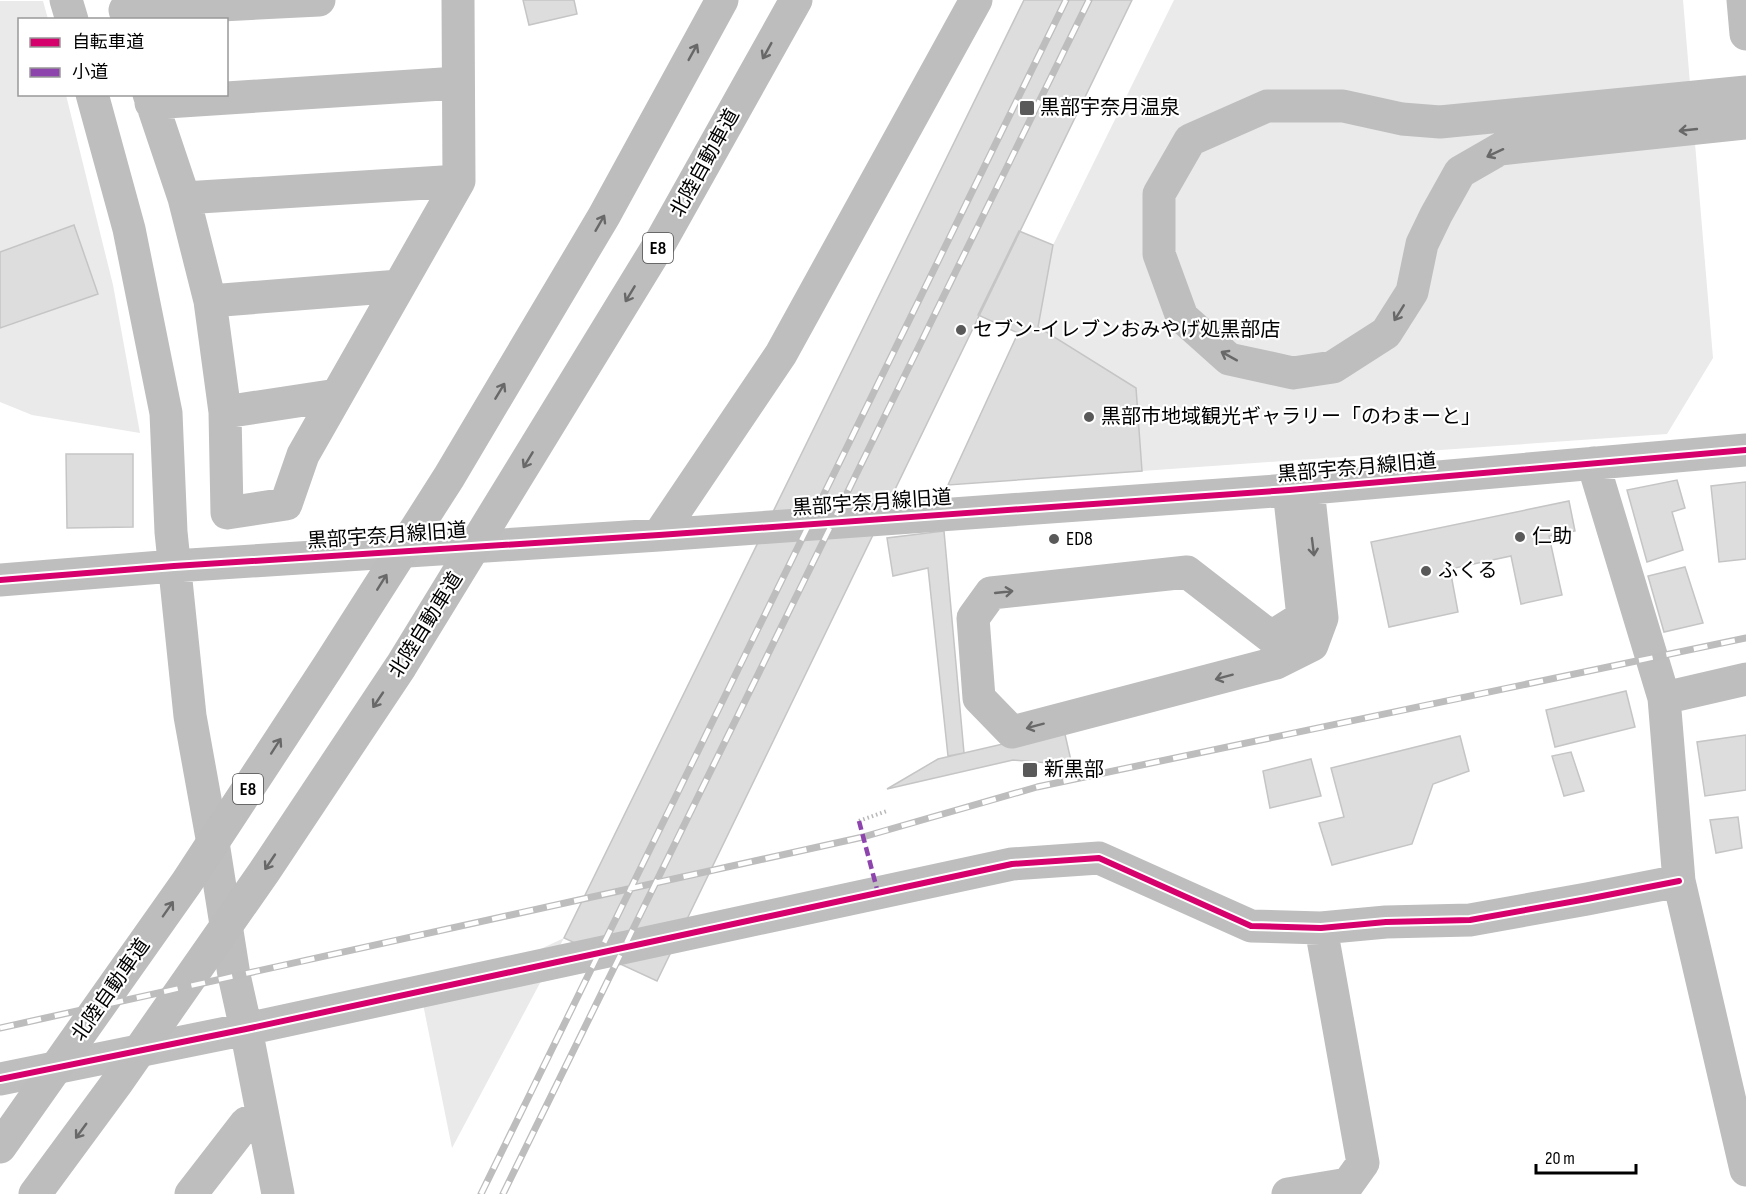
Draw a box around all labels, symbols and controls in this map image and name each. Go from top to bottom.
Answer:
legend [18,18,228,96]
text: 自転車道 [72,32,144,53]
one-way arrow [761,42,773,59]
one-way arrow [687,44,699,61]
text: 小道 [72,62,108,83]
place label: 黒部宇奈月温泉 [1040,96,1180,120]
marker: 黒部宇奈月温泉 [1018,99,1036,117]
street label: 北陸自動車道 [665,105,745,221]
one-way arrow [1678,125,1698,136]
one-way arrow [1486,148,1504,159]
one-way arrow [594,215,606,232]
road number: E8 [643,233,673,263]
one-way arrow [623,285,635,302]
one-way arrow [1392,304,1404,321]
place label: セブン-イレブンおみやげ処黒部店 [973,318,1280,342]
marker: セブン-イレブンおみやげ処黒部店 [954,323,968,337]
one-way arrow [1220,350,1237,362]
one-way arrow [494,383,506,400]
place label: 黒部市地域観光ギャラリー「のわまーと」 [1101,405,1481,429]
marker: 黒部市地域観光ギャラリー「のわまーと」 [1082,410,1096,424]
street label: 黒部宇奈月線旧道 [1276,449,1438,487]
one-way arrow [522,451,534,468]
street label: 黒部宇奈月線旧道 [791,485,953,521]
street label: 黒部宇奈月線旧道 [306,518,468,554]
place label: 仁助 [1532,525,1572,549]
place label: ED8 [1066,527,1093,551]
marker: 仁助 [1513,530,1527,544]
marker: ED8 [1047,532,1061,546]
one-way arrow [1308,536,1319,556]
place label: ふくる [1438,559,1498,583]
marker: ふくる [1419,564,1433,578]
street label: 北陸自動車道 [384,568,468,682]
one-way arrow [376,575,388,591]
one-way arrow [993,586,1013,597]
one-way arrow [1214,671,1233,683]
one-way arrow [372,691,384,708]
one-way arrow [1026,721,1045,732]
one-way arrow [270,738,282,755]
place label: 新黒部 [1044,758,1104,782]
marker: 新黒部 [1021,761,1039,779]
road number: E8 [233,774,263,804]
one-way arrow [264,854,276,870]
one-way arrow [162,901,174,917]
street label: 北陸自動車道 [67,934,155,1046]
one-way arrow [75,1123,88,1139]
scale bar [1536,1137,1636,1175]
text: 20 m [1545,1148,1575,1169]

